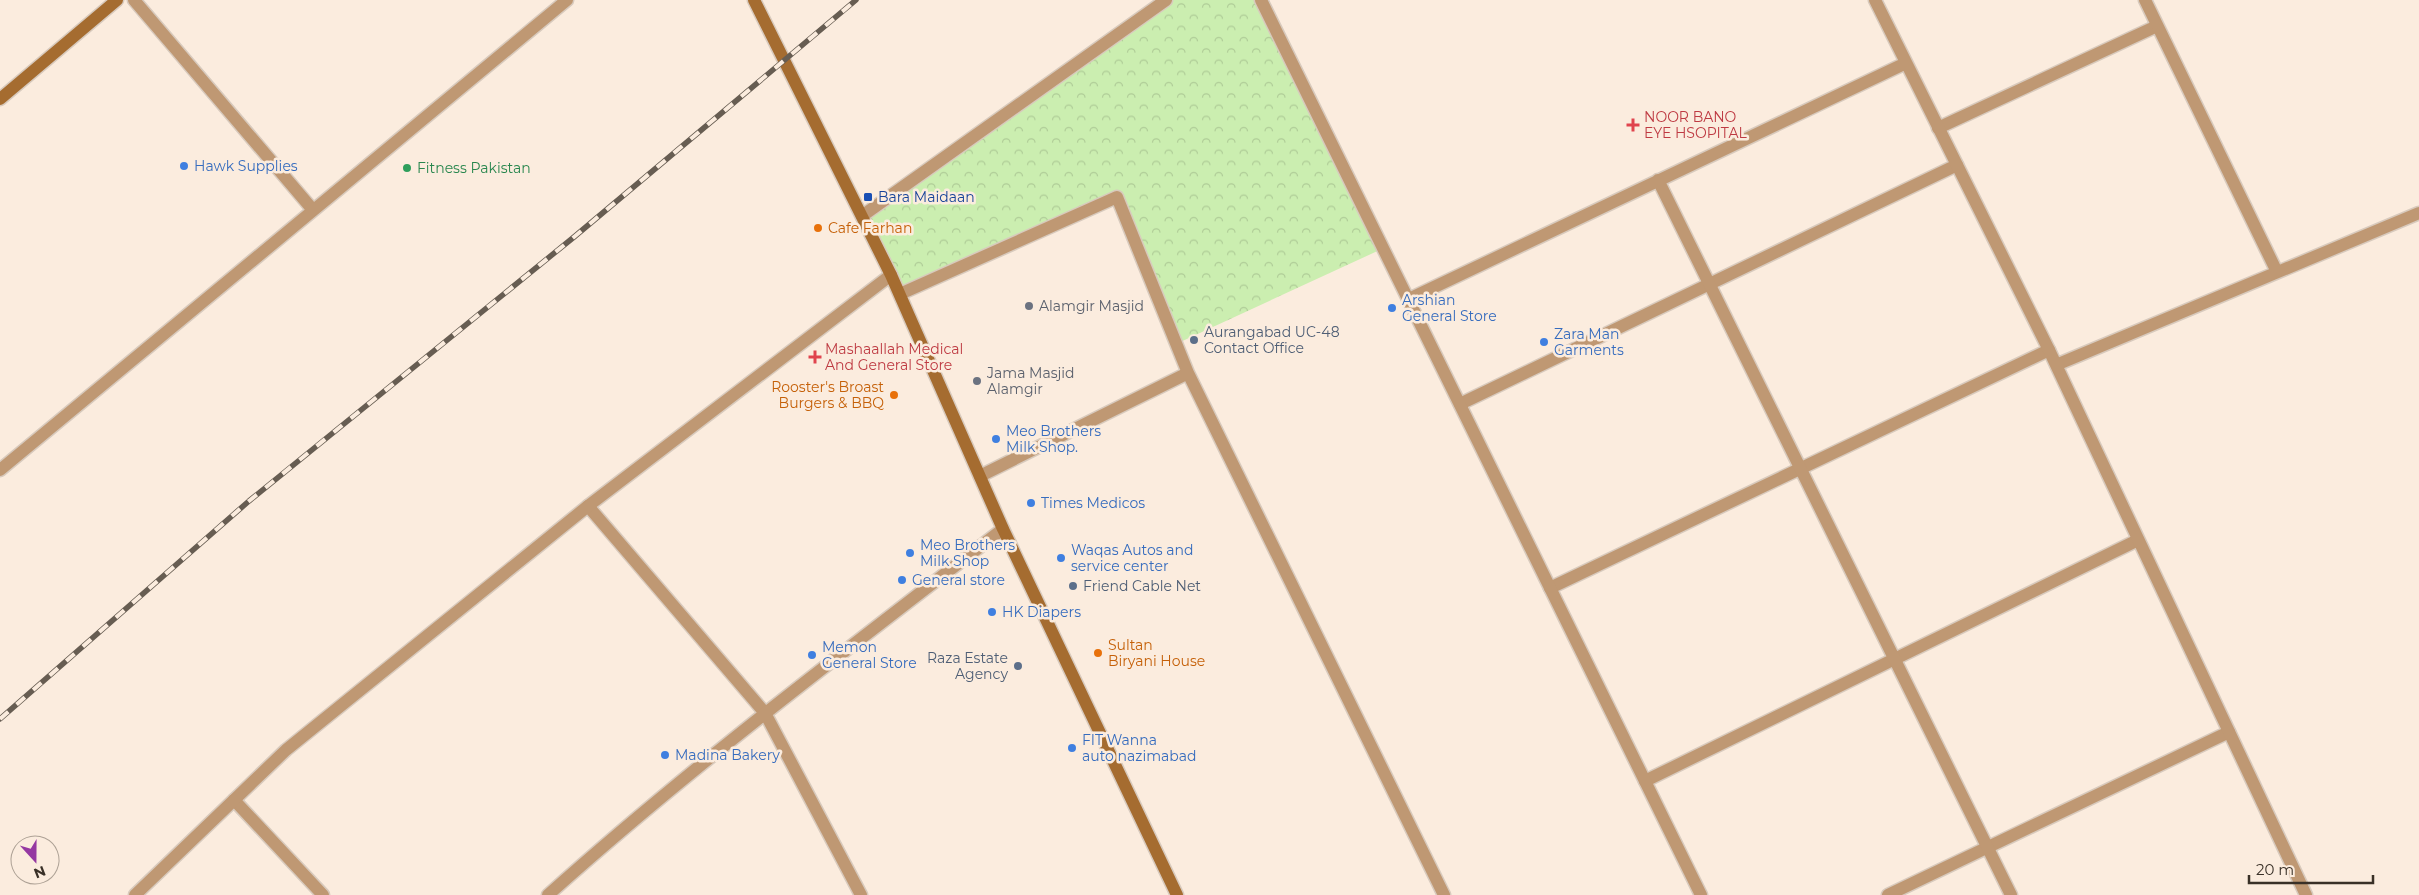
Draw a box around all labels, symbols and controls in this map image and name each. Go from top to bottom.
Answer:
place label: NOOR BANO EYE HSOPITAL [1644,108,1747,142]
marker: NOOR BANO EYE HSOPITAL [1626,118,1640,132]
place label: Hawk Supplies [194,157,298,175]
place label: Fitness Pakistan [417,159,531,177]
marker: Hawk Supplies [178,160,190,172]
marker: Fitness Pakistan [401,162,413,174]
place label: Bara Maidaan [878,188,975,206]
marker: Bara Maidaan [862,191,874,203]
place label: Cafe Farhan [828,219,912,237]
marker: Cafe Farhan [812,222,824,234]
place label: Arshian General Store [1402,291,1497,325]
place label: Alamgir Masjid [1039,297,1144,315]
marker: Alamgir Masjid [1023,300,1035,312]
marker: Arshian General Store [1386,302,1398,314]
place label: Aurangabad UC-48 Contact Office [1204,323,1340,357]
place label: Zara Man Garments [1554,325,1624,359]
marker: Aurangabad UC-48 Contact Office [1188,334,1200,346]
marker: Zara Man Garments [1538,336,1550,348]
place label: Mashaallah Medical And General Store [825,340,963,374]
marker: Mashaallah Medical And General Store [809,351,821,363]
place label: Jama Masjid Alamgir [986,364,1075,398]
marker: Jama Masjid Alamgir [971,375,983,387]
place label: Rooster's Broast Burgers & BBQ [771,378,884,412]
marker: Rooster's Broast Burgers & BBQ [888,389,900,401]
place label: Meo Brothers Milk Shop. [1006,422,1101,456]
marker: Meo Brothers Milk Shop. [990,433,1002,445]
place label: Times Medicos [1041,494,1145,512]
marker: Times Medicos [1025,497,1037,509]
place label: Meo Brothers Milk Shop [920,536,1015,570]
place label: Waqas Autos and service center [1071,541,1194,575]
marker: Meo Brothers Milk Shop [904,547,916,559]
marker: Waqas Autos and service center [1055,552,1067,564]
place label: General store [912,571,1005,589]
marker: General store [896,574,908,586]
place label: Friend Cable Net [1083,577,1201,595]
marker: Friend Cable Net [1067,580,1079,592]
place label: HK Diapers [1002,603,1081,621]
marker: HK Diapers [986,606,998,618]
place label: Sultan Biryani House [1108,636,1205,670]
place label: Memon General Store [822,638,917,672]
marker: Sultan Biryani House [1092,647,1104,659]
marker: Memon General Store [806,649,818,661]
place label: Raza Estate Agency [927,649,1008,683]
marker: Raza Estate Agency [1012,660,1024,672]
place label: FIT Wanna auto nazimabad [1082,731,1197,765]
marker: FIT Wanna auto nazimabad [1066,742,1078,754]
place label: Madina Bakery [675,746,780,764]
marker: Madina Bakery [659,749,671,761]
north arrow [10,835,60,885]
scale bar [2249,852,2373,884]
text: 20 m [2256,860,2294,879]
text: N [31,862,48,883]

